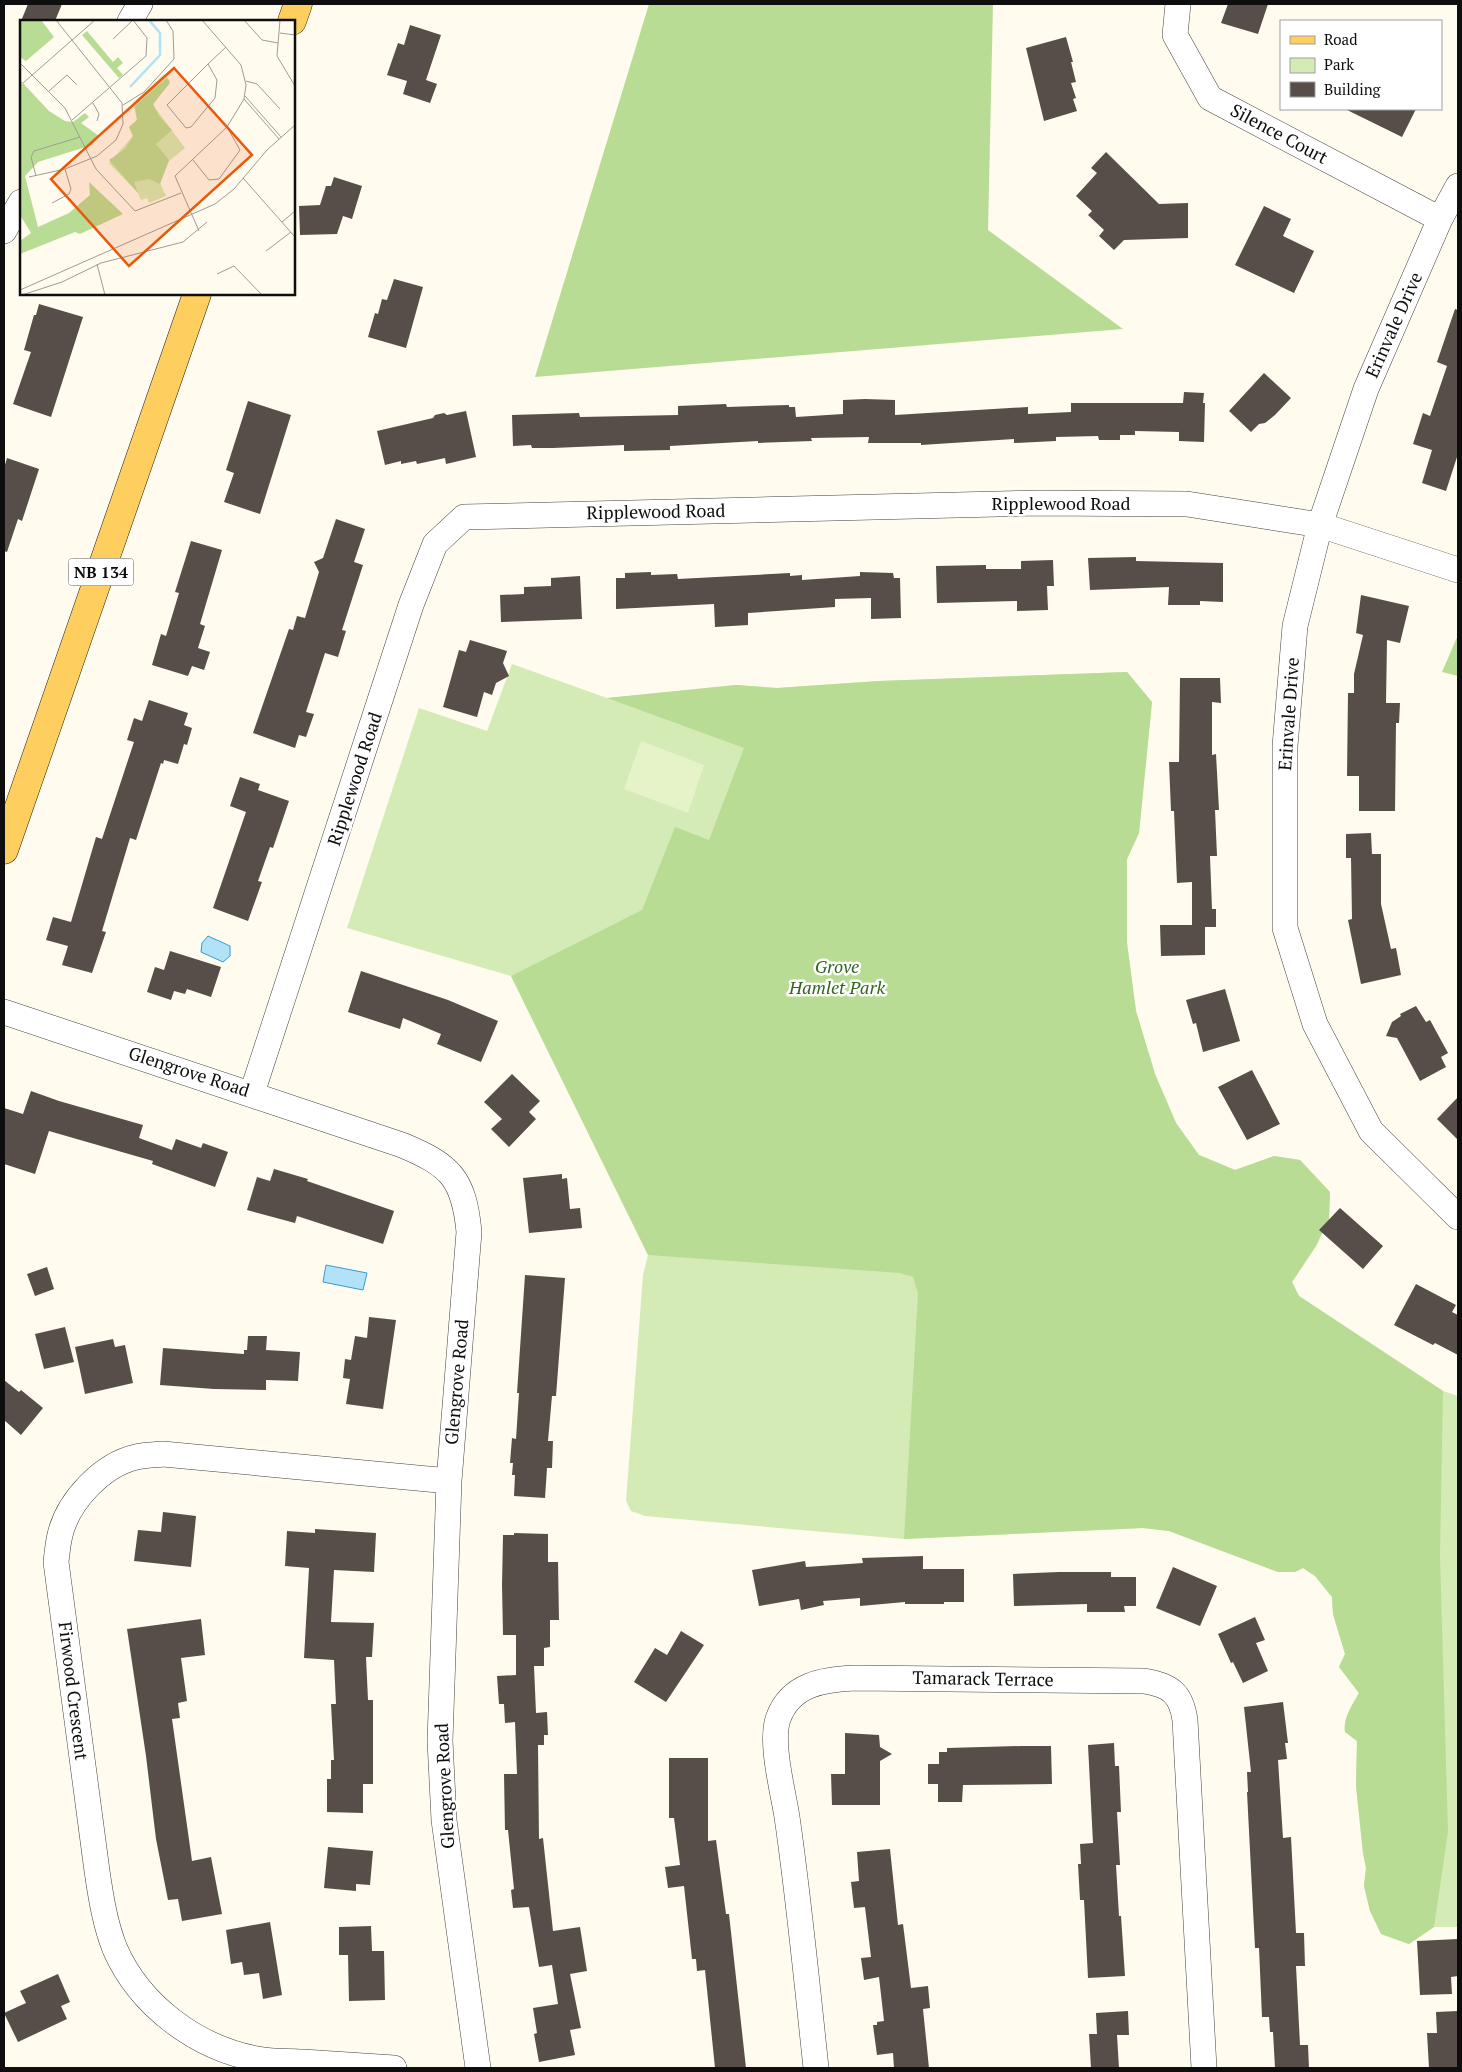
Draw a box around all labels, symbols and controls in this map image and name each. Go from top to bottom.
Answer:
inset map [20,20,295,295]
legend [1280,20,1442,110]
text: Road [1324,29,1357,49]
text: Park [1324,54,1354,74]
text: Building [1324,79,1382,99]
street label: Silence Court [1227,97,1333,169]
street label: Erinvale Drive [1359,268,1427,381]
street label: Ripplewood Road [991,491,1131,515]
street label: Ripplewood Road [586,498,726,524]
road number: NB 134 [68,558,134,586]
street label: Erinvale Drive [1272,656,1304,771]
street label: Ripplewood Road [321,709,387,849]
park label: Grove Hamlet Park [788,954,885,999]
street label: Glengrove Road [126,1040,253,1102]
street label: Glengrove Road [439,1318,473,1446]
street label: Firwood Crescent [54,1620,94,1762]
street label: Tamarack Terrace [912,1665,1054,1691]
street label: Glengrove Road [429,1723,459,1850]

